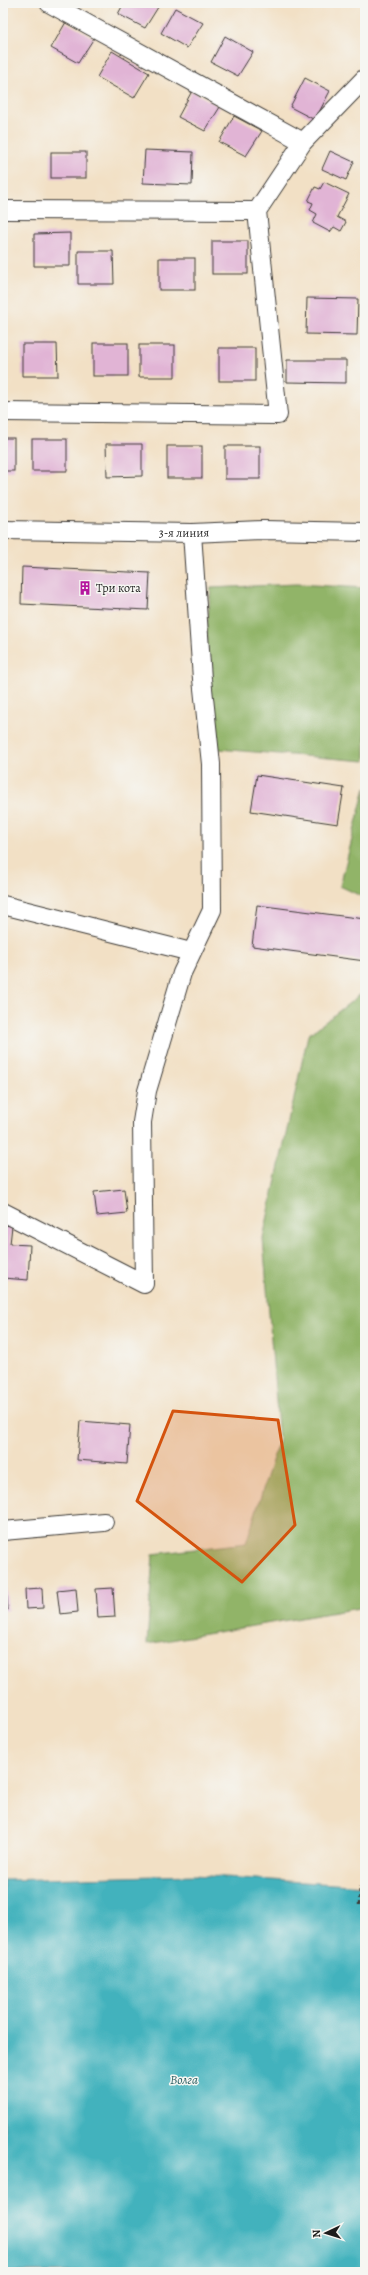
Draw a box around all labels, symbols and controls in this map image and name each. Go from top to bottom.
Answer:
street label: 3-я линия [159,524,210,541]
building icon: Три кота [77,580,93,596]
place label: Три кота [96,580,141,596]
water label: Волга [170,2071,198,2088]
north arrow [306,2213,346,2253]
text: N [309,2229,324,2238]

